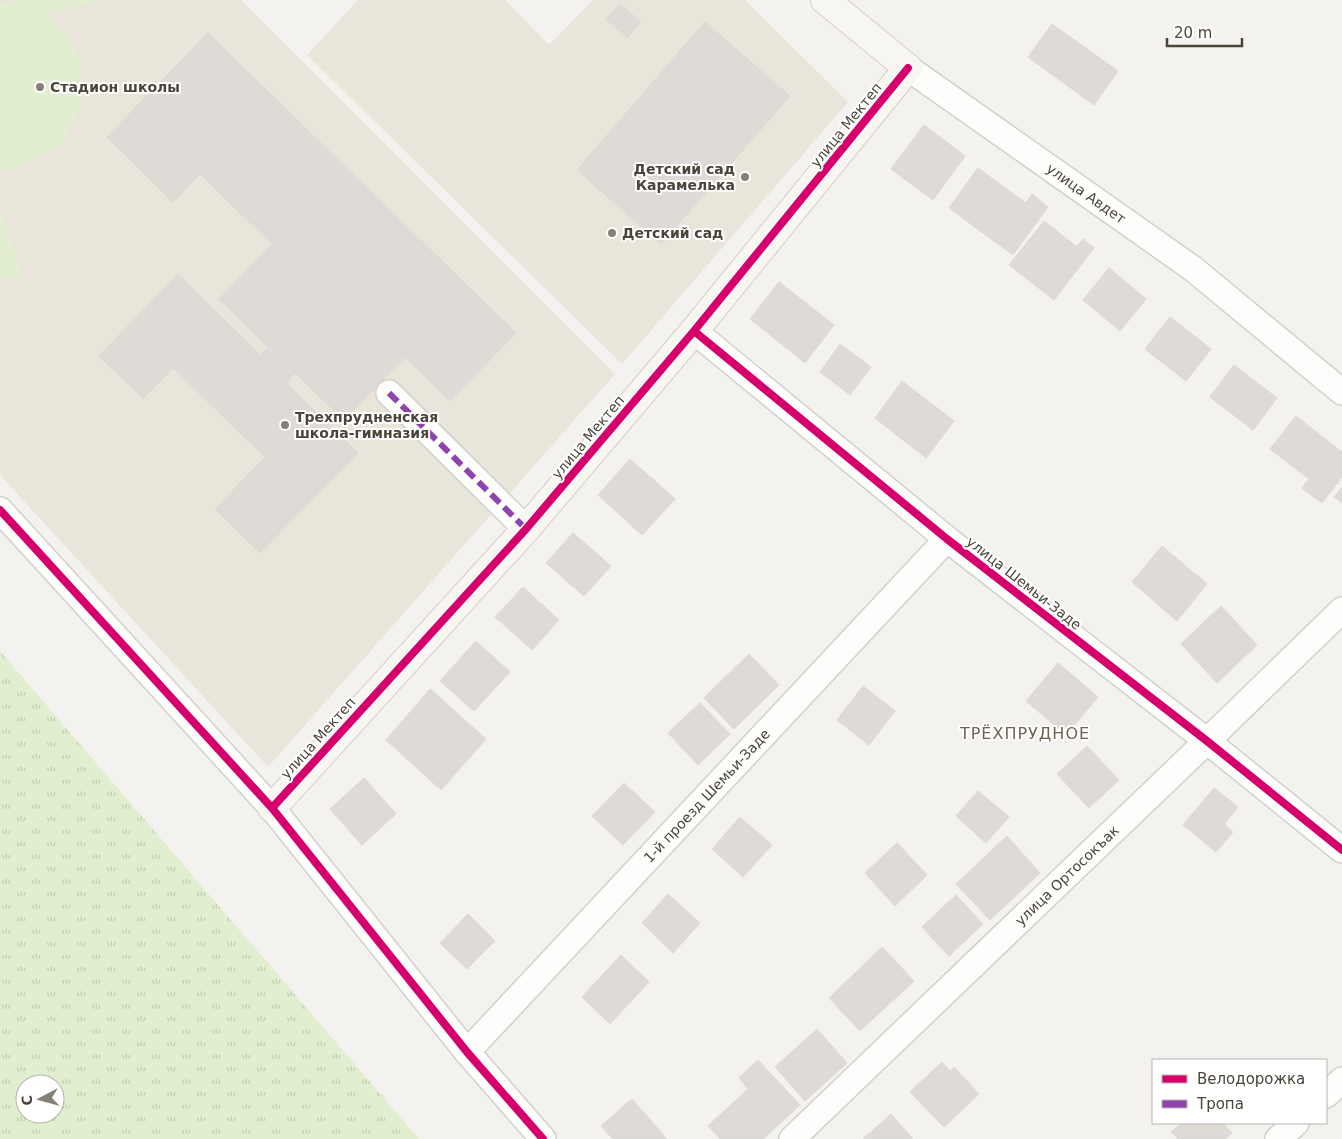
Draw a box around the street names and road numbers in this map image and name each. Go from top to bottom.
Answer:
street label: улица Мектеп [807,80,885,170]
street label: улица Авдет [1044,160,1129,227]
street label: улица Мектеп [548,392,628,482]
street label: улица Шемьи-Заде [963,533,1085,633]
street label: улица Мектеп [277,694,359,782]
street label: 1-й проезд Шемьи-Заде [641,726,773,866]
street label: улица Ортосокъак [1012,822,1122,929]

